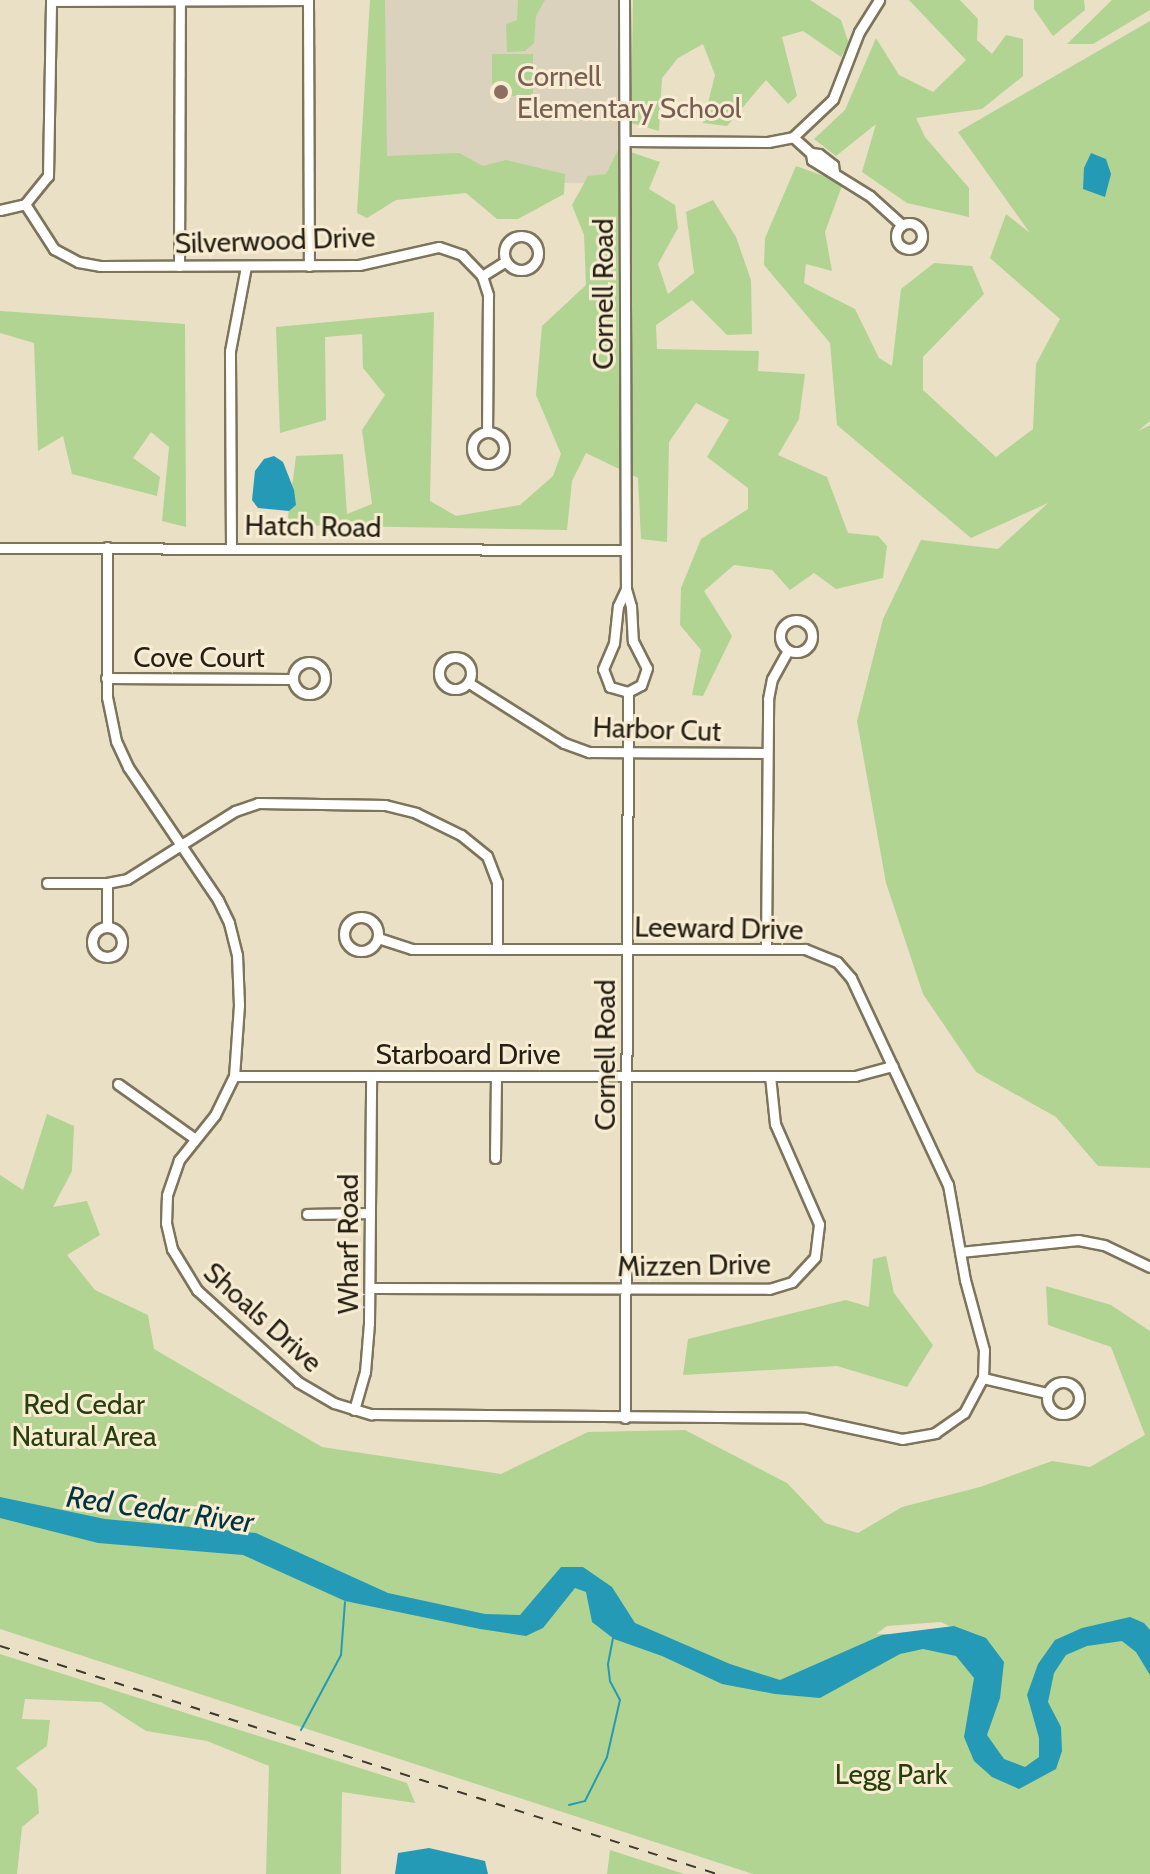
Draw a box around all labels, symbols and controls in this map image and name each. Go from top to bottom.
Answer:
place label: Cornell Elementary School [517,59,741,125]
marker: Cornell Elementary School [492,83,510,101]
street label: Cornell Road [586,218,620,370]
street label: Silverwood Drive [174,220,376,260]
street label: Hatch Road [244,508,382,544]
street label: Cove Court [133,640,265,674]
street label: Harbor Cut [592,710,722,748]
street label: Leeward Drive [634,910,804,946]
street label: Cornell Road [588,979,622,1131]
street label: Starboard Drive [375,1037,561,1071]
street label: Wharf Road [331,1174,365,1314]
street label: Mizzen Drive [617,1247,771,1283]
street label: Shoals Drive [197,1255,329,1379]
park label: Red Cedar Natural Area [11,1387,157,1453]
water label: Red Cedar River [64,1479,256,1541]
park label: Legg Park [835,1757,947,1791]

